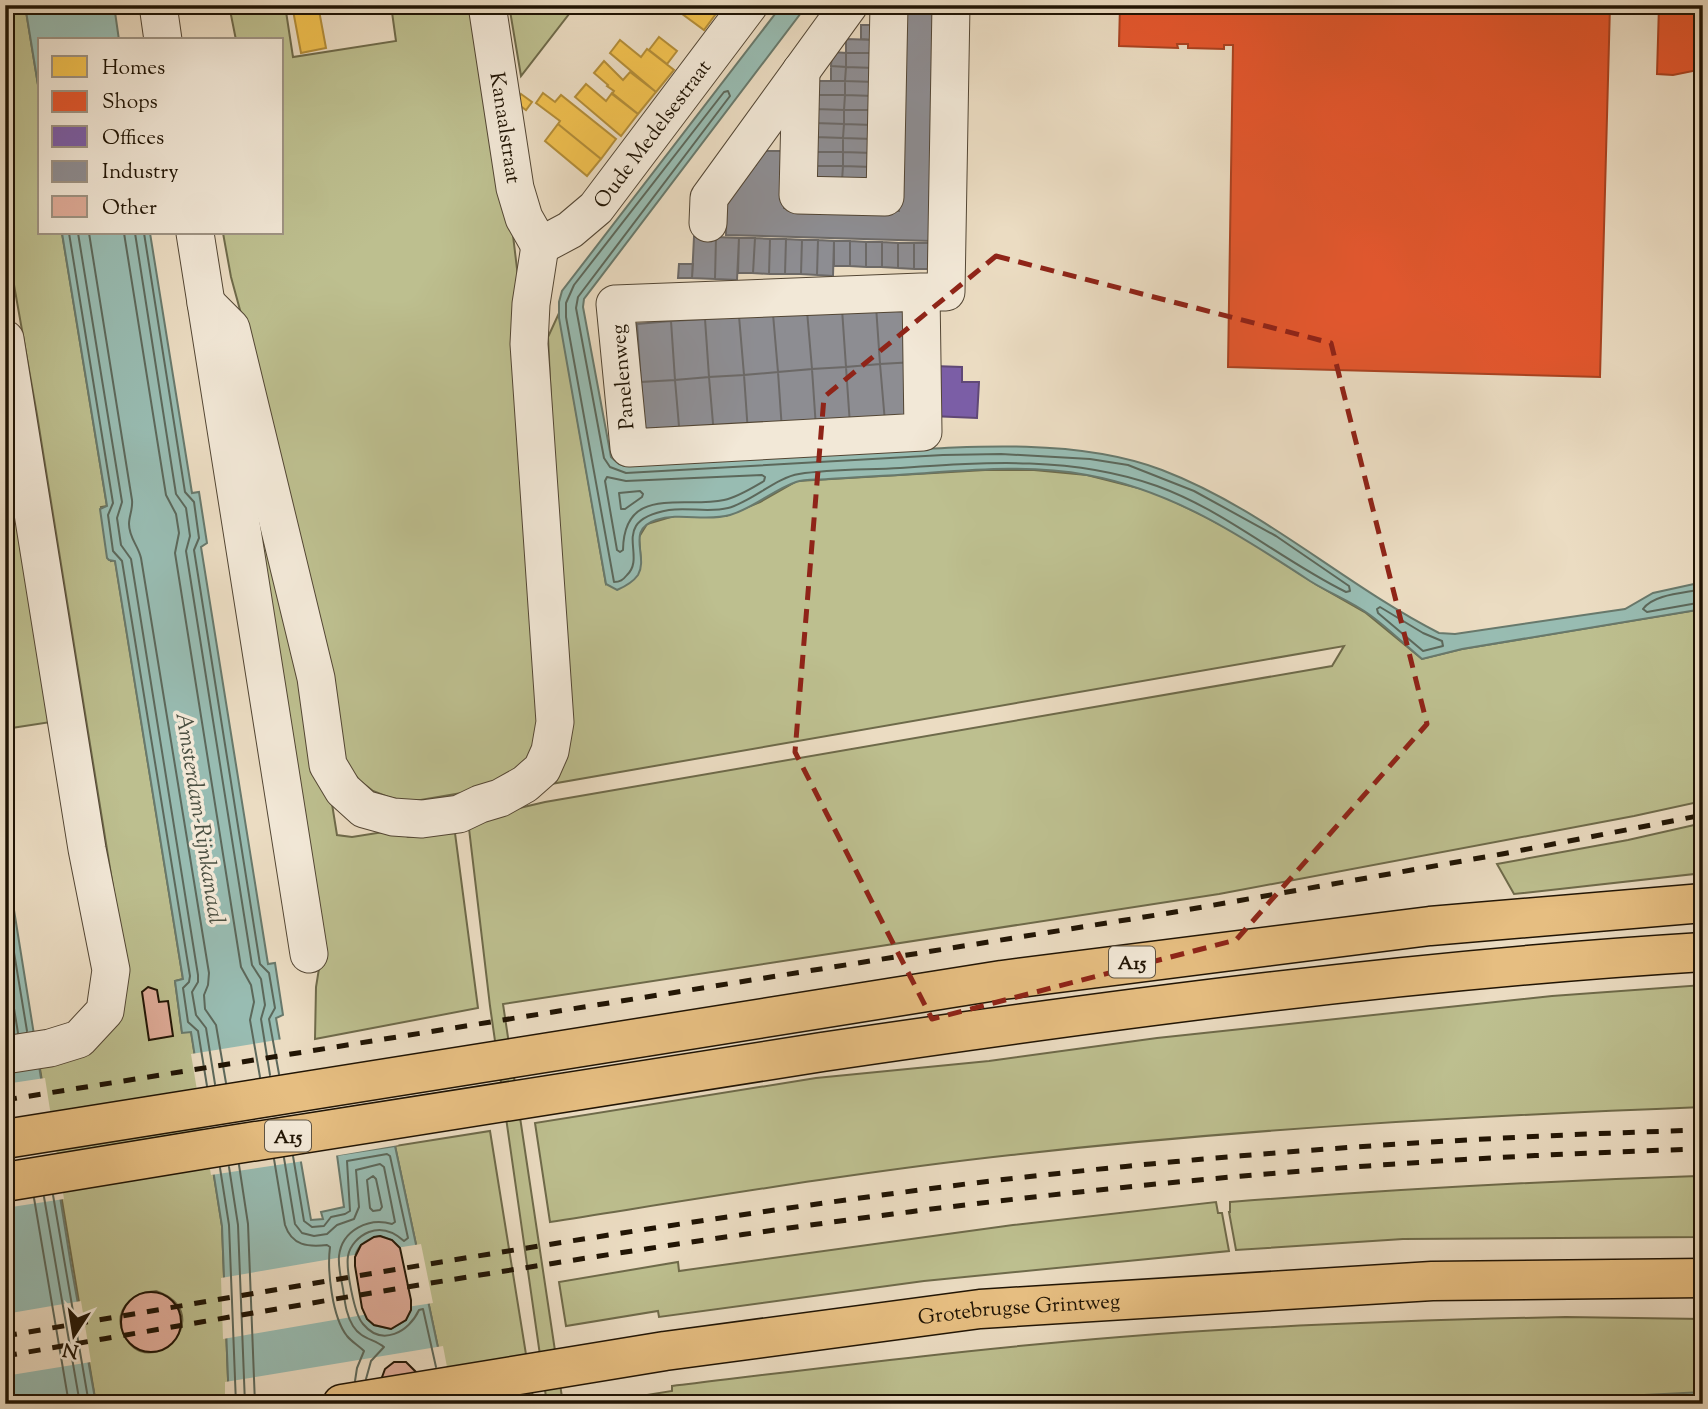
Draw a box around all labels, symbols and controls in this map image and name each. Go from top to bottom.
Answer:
legend [38,38,284,234]
text: Homes [102,54,165,84]
street label: Oude Medelsestraat [587,54,720,216]
street label: Kanaalstraat [480,70,527,186]
text: Shops [102,88,158,118]
text: Offices [102,124,164,154]
text: Industry [102,158,179,188]
text: Other [102,194,157,224]
street label: Panelenweg [604,323,644,431]
water label: Amsterdam-Rijnkanaal [165,710,232,927]
road number: A15 [1109,946,1155,978]
road number: A15 [265,1120,311,1152]
street label: Grotebrugse Grintweg [916,1287,1121,1334]
north arrow [38,1300,108,1370]
text: N [61,1334,81,1364]

